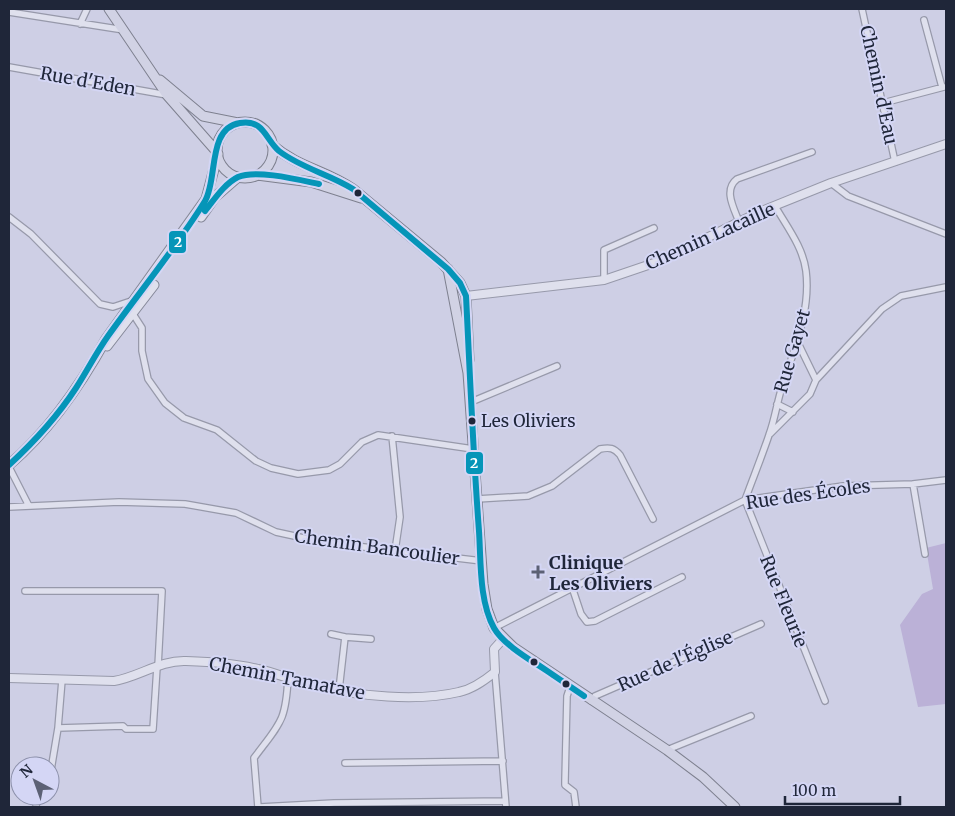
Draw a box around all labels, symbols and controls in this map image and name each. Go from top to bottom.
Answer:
street label: Chemin d'Eau [855,23,903,147]
street label: Rue d'Eden [38,61,138,101]
unlabelled marker [353,188,363,198]
street label: Chemin Lacaille [642,197,778,275]
line badge: 2 [168,230,187,254]
text: 2 [174,233,182,251]
street label: Rue Gayet [769,306,815,396]
place label: Les Oliviers [481,410,576,432]
marker: Les Oliviers [467,416,477,426]
line badge: 2 [465,451,484,475]
text: 2 [470,454,478,472]
street label: Rue des Écoles [744,474,872,514]
street label: Chemin Bancoulier [293,524,461,570]
place label: Clinique Les Oliviers [549,551,653,595]
street label: Rue Fleurie [755,551,813,651]
marker: Clinique Les Oliviers [531,565,545,579]
street label: Rue de l'Église [614,625,736,697]
street label: Chemin Tamatave [207,652,367,704]
unlabelled marker [529,657,539,667]
unlabelled marker [561,679,571,689]
north arrow [10,756,60,806]
text: N [16,761,37,782]
scale bar [785,774,900,806]
text: 100 m [792,781,836,800]

